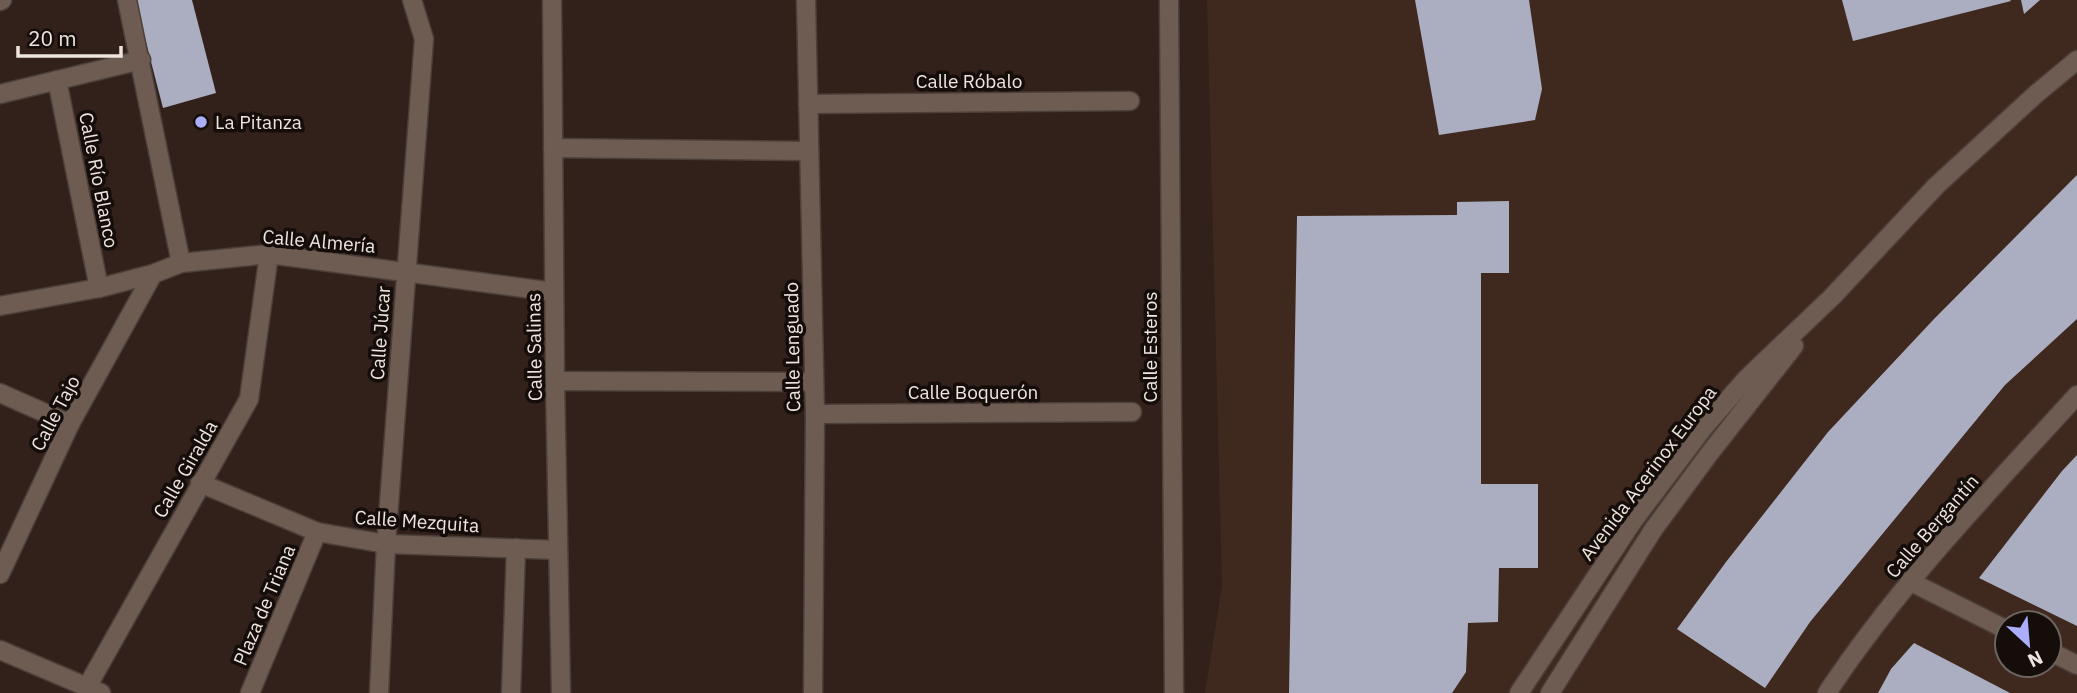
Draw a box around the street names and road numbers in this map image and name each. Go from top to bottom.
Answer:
street label: Calle Róbalo [916,69,1022,93]
street label: Calle Río Blanco [74,110,124,250]
street label: Calle Almería [261,224,377,258]
street label: Calle Lenguado [779,282,805,412]
street label: Calle Júcar [365,285,395,381]
street label: Calle Esteros [1138,291,1162,403]
street label: Calle Salinas [521,293,547,401]
street label: Calle Tajo [25,371,85,455]
street label: Calle Boquerón [908,380,1038,404]
street label: Avenida Acerinox Europa [1575,381,1721,565]
street label: Calle Giralda [147,416,223,522]
street label: Calle Bergantín [1880,469,1984,583]
street label: Calle Mezquita [354,505,480,537]
street label: Plaza de Triana [228,541,300,669]

